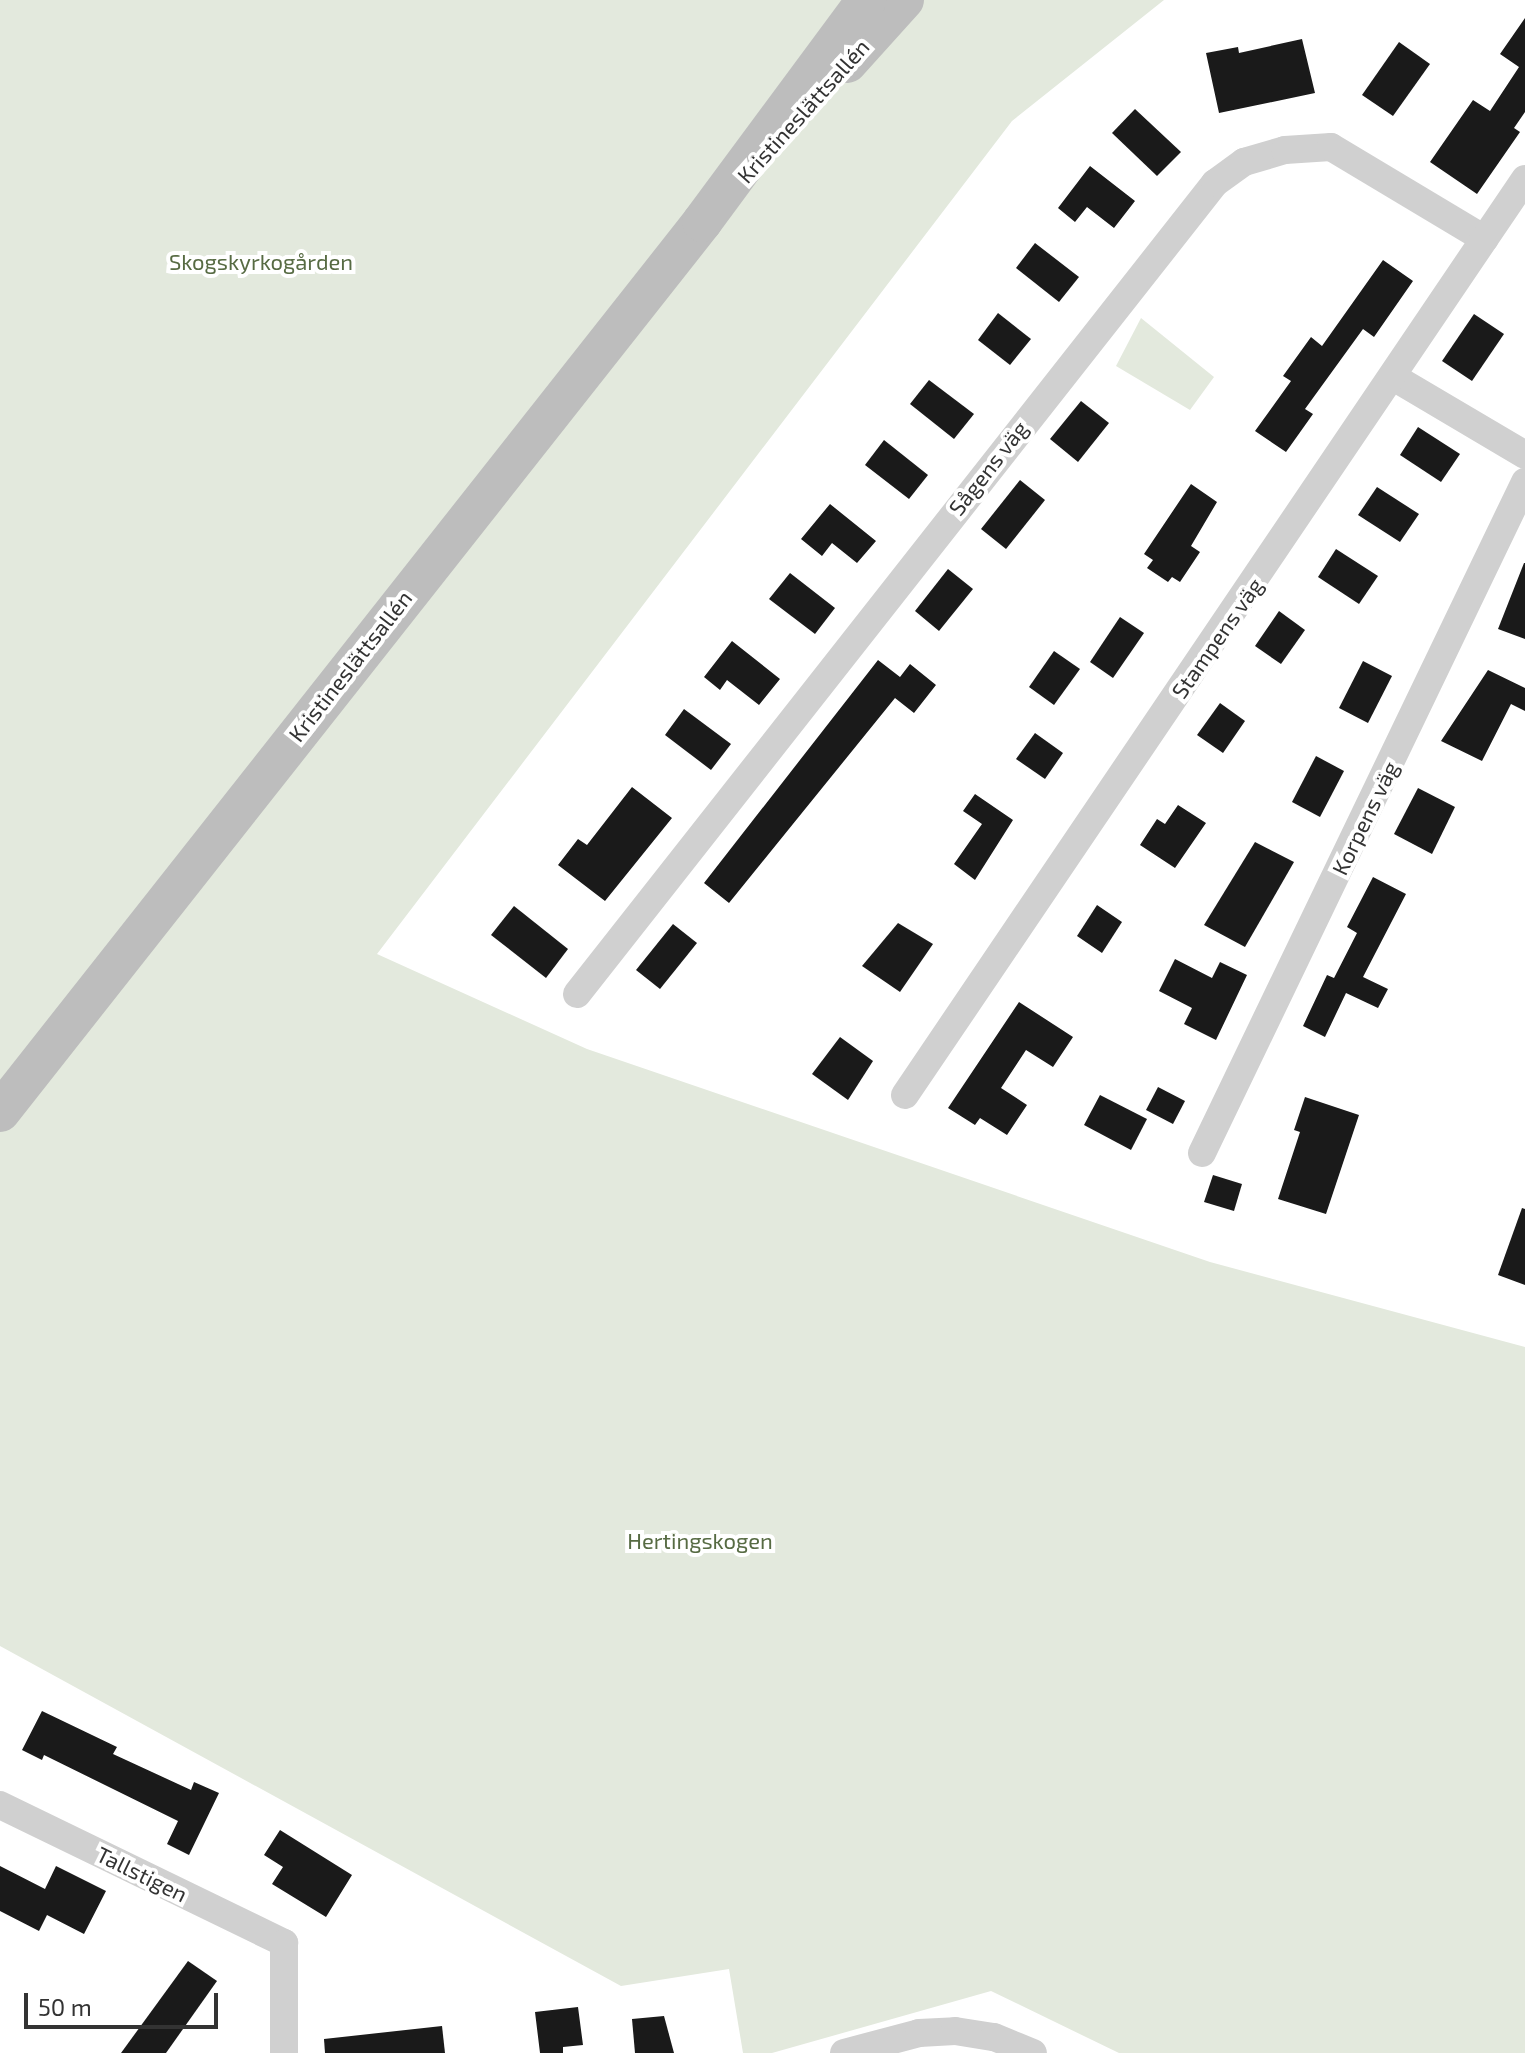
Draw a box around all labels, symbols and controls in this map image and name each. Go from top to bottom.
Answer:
street label: Kristineslättsallén [732,34,874,188]
park label: Skogskyrkogården [169,249,353,275]
street label: Sågens väg [943,415,1033,521]
street label: Stampens väg [1166,573,1268,703]
street label: Kristineslättsallén [283,585,417,747]
street label: Korpens väg [1326,757,1404,879]
park label: Hertingskogen [627,1528,773,1554]
street label: Tallstigen [92,1841,192,1907]
scale bar [28,1977,222,2027]
text: 50 m [38,1992,92,2021]

